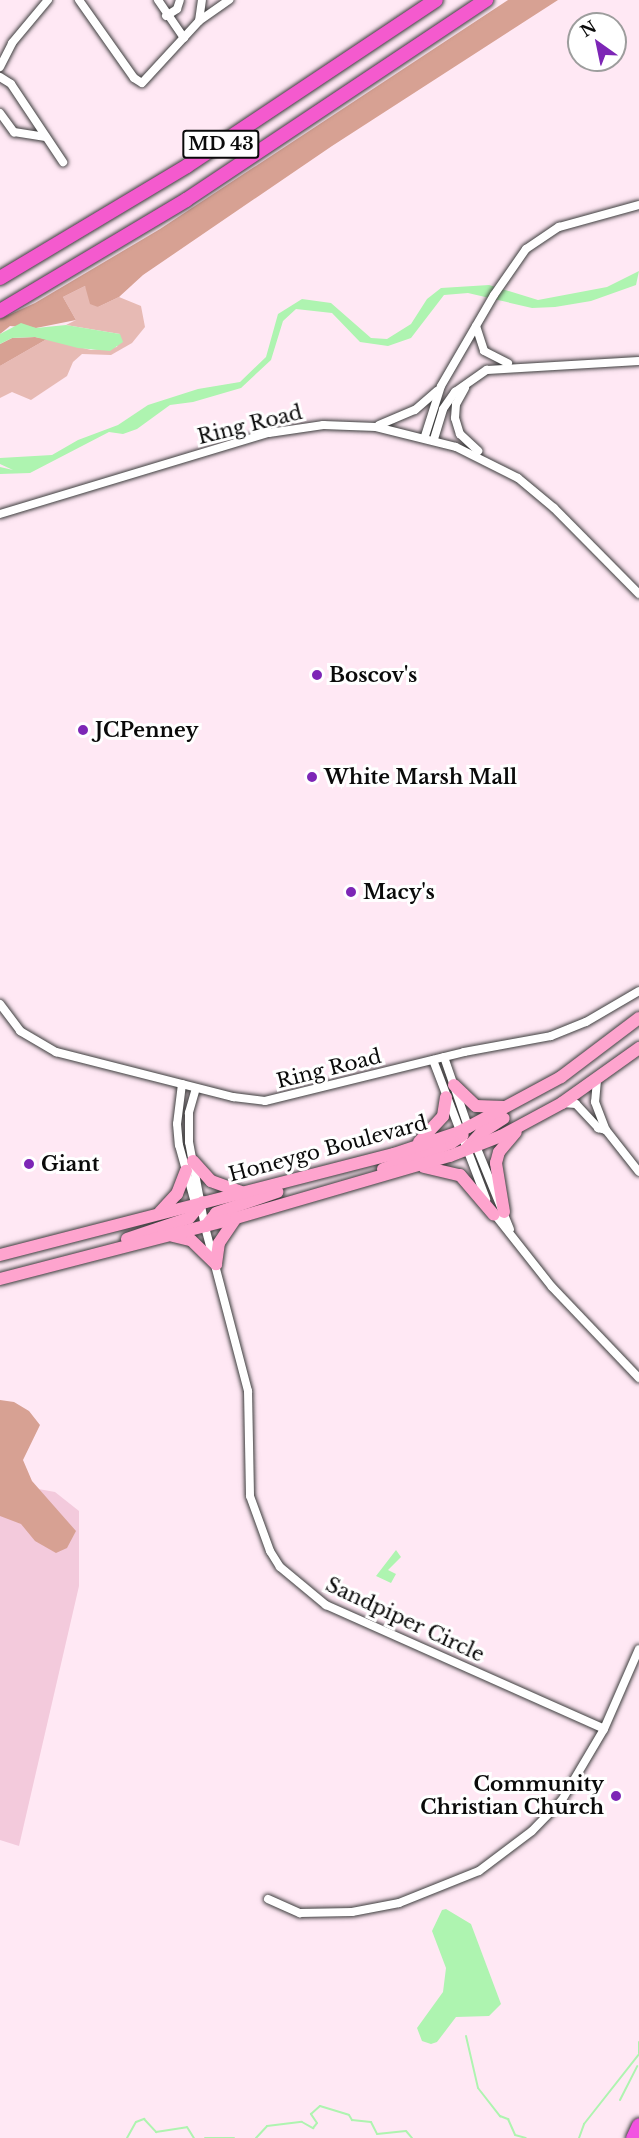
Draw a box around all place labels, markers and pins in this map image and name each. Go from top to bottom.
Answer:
place label: Boscov's [329,663,417,687]
marker: Boscov's [310,668,324,682]
place label: JCPenney [95,718,198,742]
marker: JCPenney [76,723,90,737]
place label: White Marsh Mall [324,765,517,789]
marker: White Marsh Mall [305,770,319,784]
place label: Macy's [363,880,435,904]
marker: Macy's [344,885,358,899]
place label: Giant [41,1152,99,1176]
marker: Giant [22,1157,36,1171]
place label: Community Christian Church [420,1772,604,1819]
marker: Community Christian Church [609,1789,623,1803]

